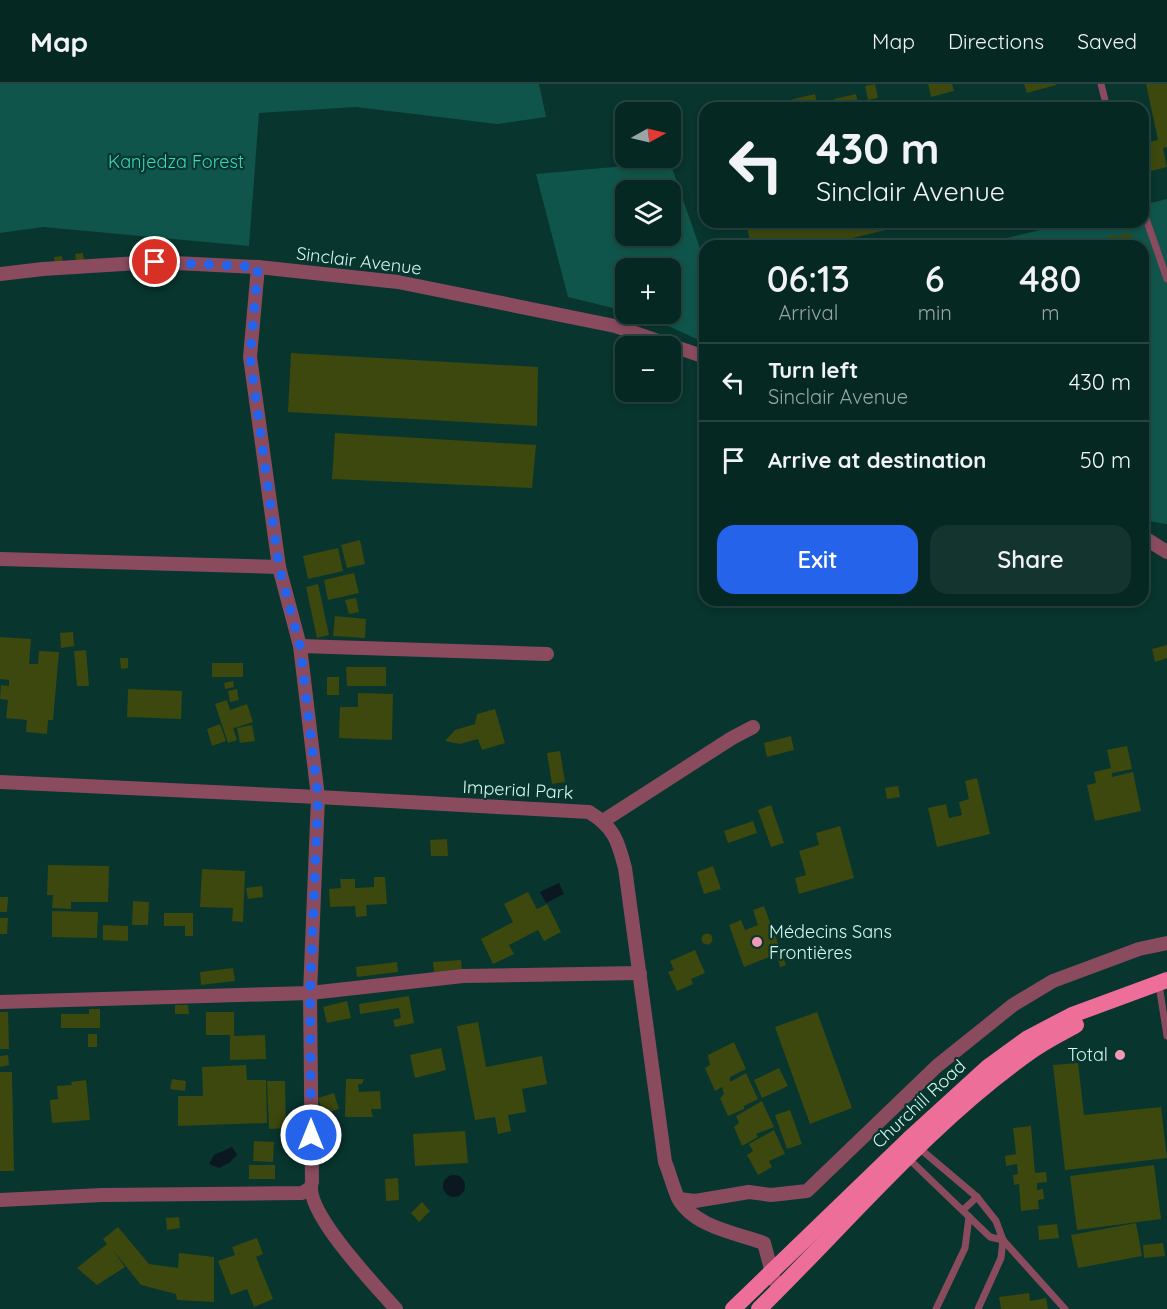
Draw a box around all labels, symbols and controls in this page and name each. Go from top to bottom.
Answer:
text: Map [30,24,88,59]
text: Map [872,28,915,54]
text: Directions [948,28,1044,54]
text: Saved [1077,28,1137,54]
north arrow [615,102,681,168]
map controls [615,102,681,402]
text: 430 m [816,122,940,175]
icon: left [717,126,795,204]
park label: Kanjedza Forest [108,150,244,173]
text: Sinclair Avenue [816,174,1005,208]
button: layers [615,180,681,246]
pin [129,236,180,287]
street label: Sinclair Avenue [295,241,423,280]
icon: arrive [138,245,171,278]
text: 06:13 [767,256,850,301]
text: 6 [925,256,945,301]
text: 480 [1019,256,1081,301]
button: + [615,258,681,324]
text: Arrival [778,300,838,325]
text: min [918,300,952,325]
text: m [1041,300,1059,325]
button: − [615,336,681,402]
text: Turn left [768,356,858,384]
icon: left [717,366,750,399]
text: 430 m [1069,368,1131,396]
text: Sinclair Avenue [768,384,908,409]
icon: arrive [717,444,750,477]
text: Arrive at destination [768,446,986,474]
text: 50 m [1080,446,1131,474]
button: Exit [717,525,918,594]
button: Share [930,525,1131,594]
street label: Imperial Park [462,775,574,804]
place label: Médecins Sans Frontières [769,920,892,964]
marker: Médecins Sans Frontières [750,935,764,949]
place label: Total [1067,1043,1108,1066]
marker: Total [1113,1048,1127,1062]
street label: Churchill Road [867,1054,970,1153]
position arrow [279,1103,343,1167]

